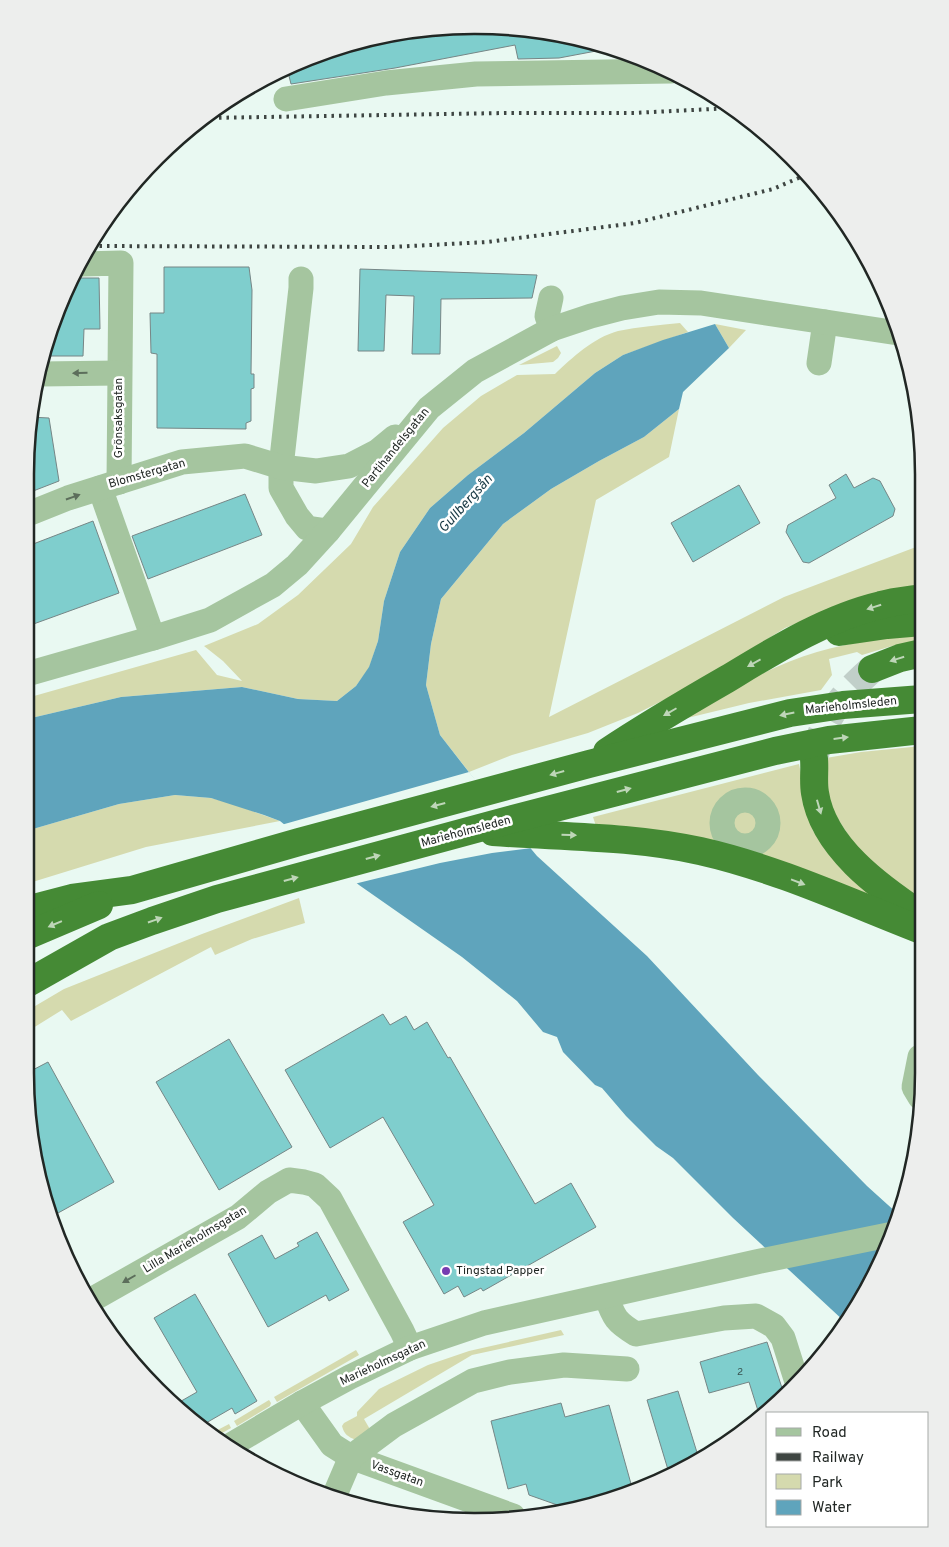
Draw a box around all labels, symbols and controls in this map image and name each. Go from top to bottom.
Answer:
one-way arrow [71,369,87,377]
street label: Grönsaksgatan [111,378,127,458]
street label: Partihandelsgatan [359,405,433,491]
street label: Blomstergatan [107,455,187,493]
water label: Gullbergsån [435,471,497,537]
one-way arrow [66,493,81,501]
one-way arrow [867,603,882,611]
one-way arrow [889,656,904,664]
one-way arrow [747,659,761,667]
street label: Marieholmsleden [804,693,898,719]
one-way arrow [664,707,677,716]
one-way arrow [779,710,794,718]
one-way arrow [834,734,850,742]
one-way arrow [549,769,564,777]
one-way arrow [616,786,631,794]
one-way arrow [815,799,823,814]
one-way arrow [431,801,446,809]
street label: Marieholmsleden [419,812,513,852]
one-way arrow [561,832,577,840]
one-way arrow [366,853,381,861]
one-way arrow [284,875,299,883]
one-way arrow [791,879,806,886]
one-way arrow [147,916,162,923]
one-way arrow [48,920,62,928]
street label: Lilla Marieholmsgatan [140,1203,250,1277]
place label: Tingstad Papper [456,1263,545,1279]
marker: Tingstad Papper [440,1265,452,1277]
one-way arrow [122,1274,135,1283]
street label: Marieholmsgatan [338,1336,428,1390]
house number: 2 [737,1366,743,1379]
legend [766,1412,929,1527]
text: Road [812,1424,847,1443]
text: Railway [812,1449,864,1468]
street label: Vassgatan [368,1457,426,1491]
text: Park [812,1474,843,1493]
text: Water [812,1499,852,1518]

